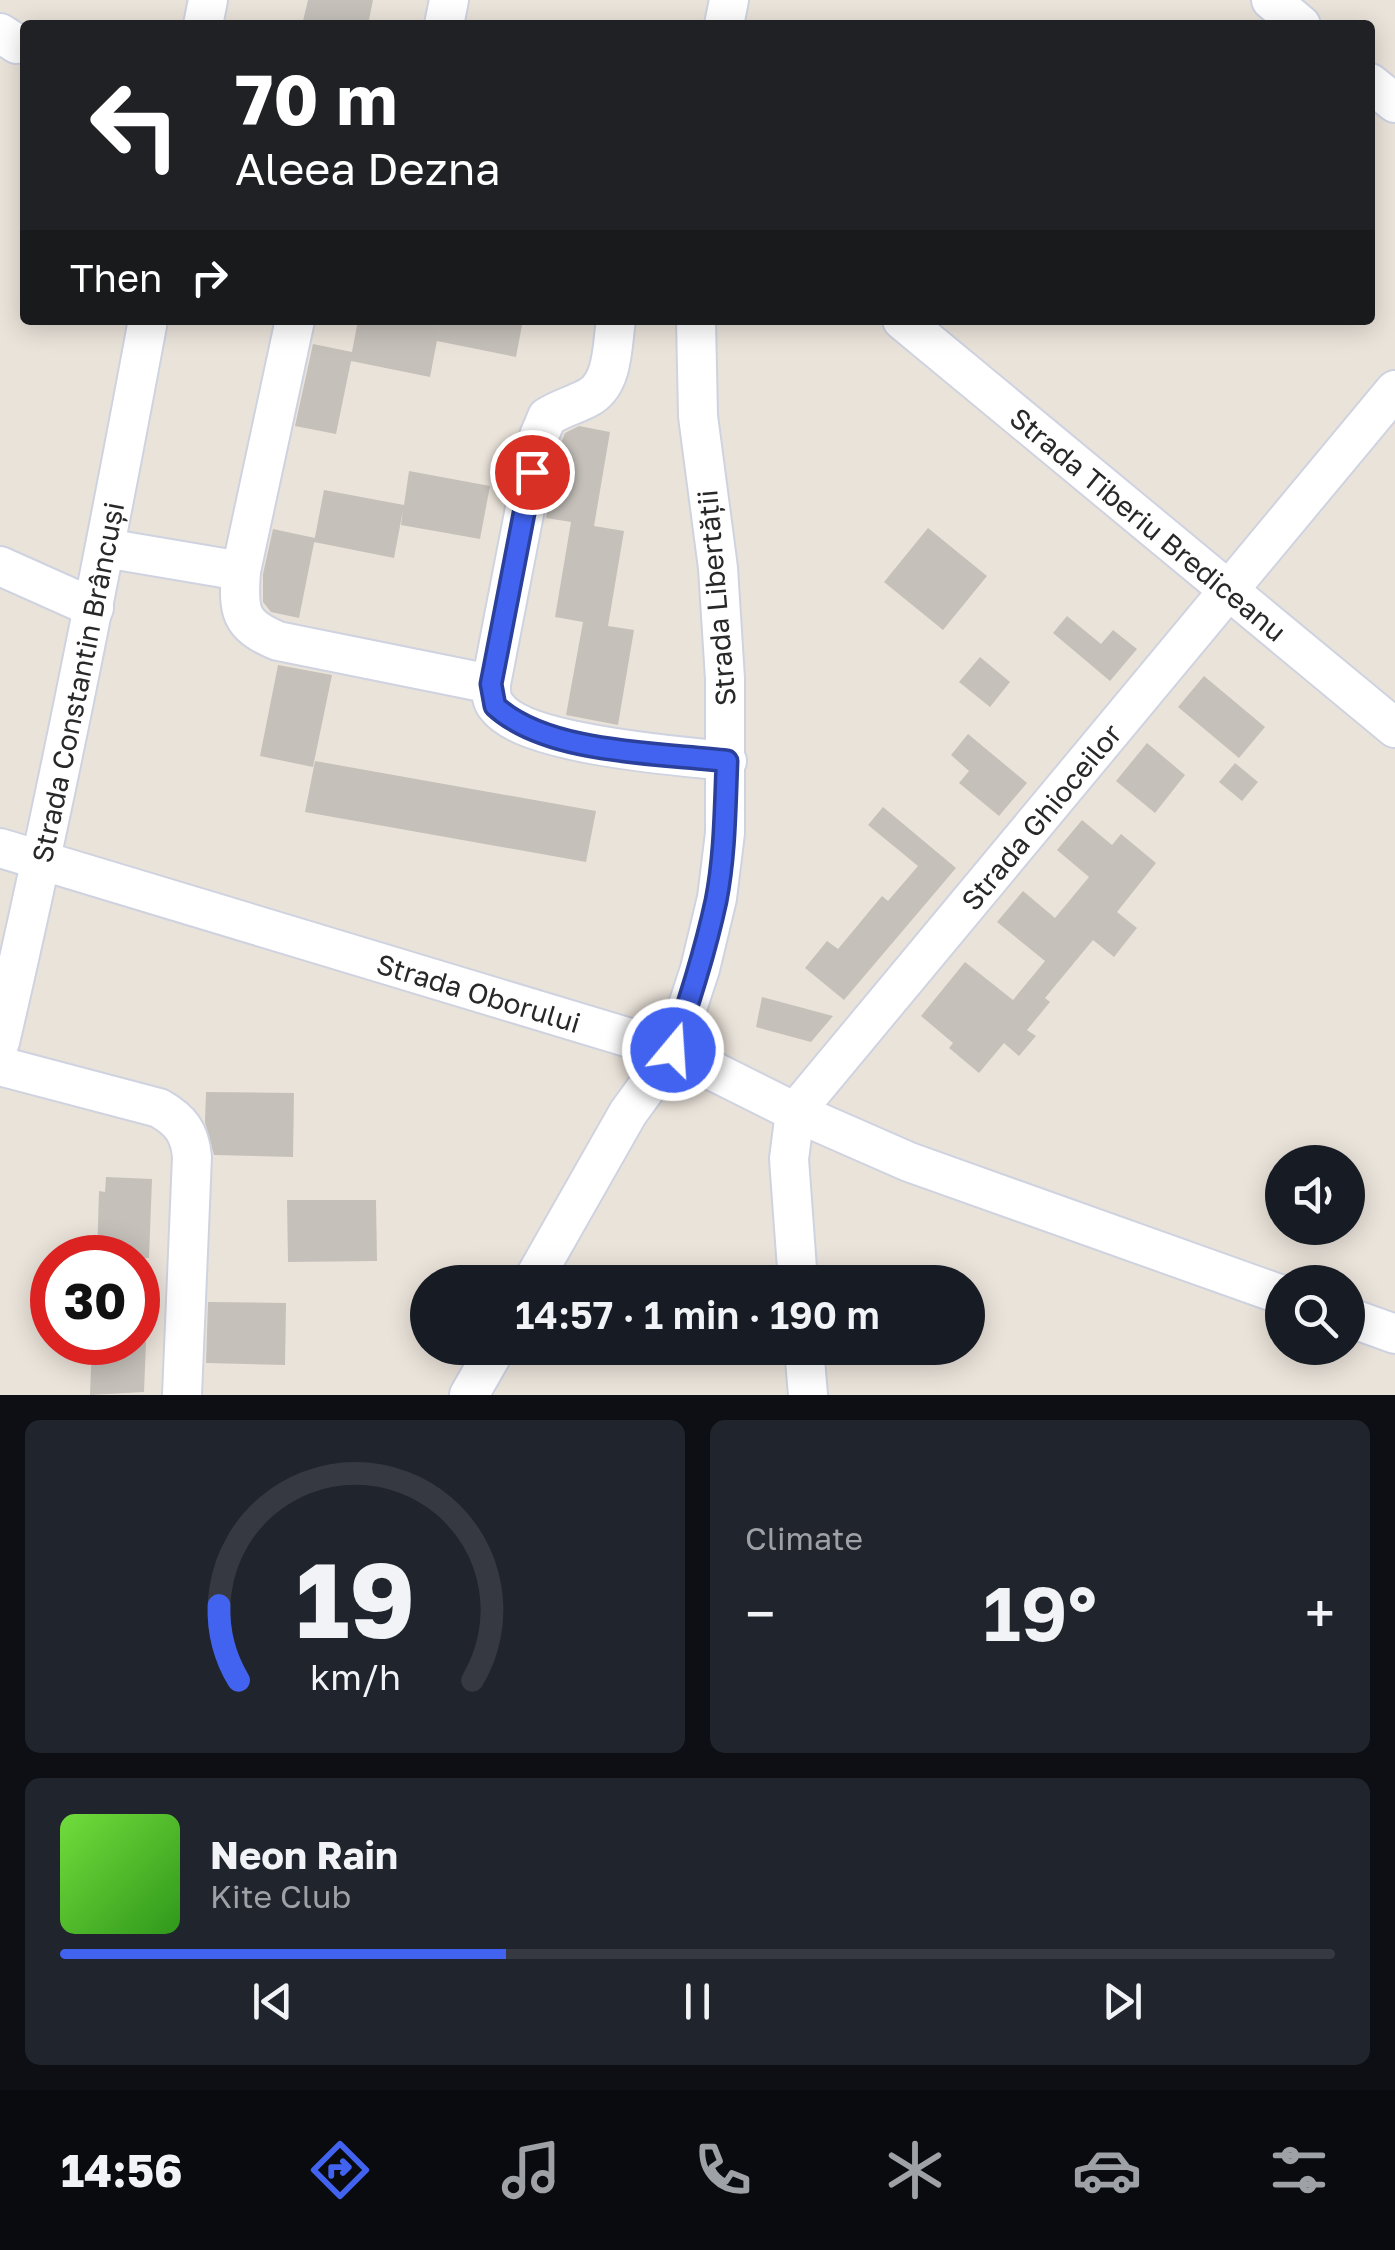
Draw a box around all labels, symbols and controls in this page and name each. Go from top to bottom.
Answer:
text: 70 m [235,56,397,140]
icon: left [70,60,200,190]
text: Aleea Dezna [235,141,501,195]
icon: right [182,250,237,305]
text: Then [70,255,162,300]
street label: Strada Tiberiu Brediceanu [1004,400,1293,648]
pin [490,430,575,515]
icon: arrive [505,445,560,500]
street label: Strada Libertății [690,489,743,707]
street label: Strada Constantin Brâncuși [24,499,130,865]
street label: Strada Ghioceilor [954,717,1127,916]
street label: Strada Oborului [373,946,585,1039]
position arrow [621,998,725,1102]
map controls [1265,1145,1365,1365]
button: sound [1265,1145,1365,1245]
speed limit sign: 30 [30,1235,160,1365]
button: search [1265,1265,1365,1365]
text: 14:57 · 1 min · 190 m [515,1292,880,1337]
text: Climate [745,1519,863,1557]
text: 19 [295,1536,415,1661]
text: 19° [983,1567,1097,1658]
text: − [745,1580,775,1646]
text: + [1305,1580,1335,1646]
text: km/h [310,1655,400,1698]
text: Neon Rain [210,1832,398,1877]
text: Kite Club [210,1877,351,1915]
icon: previous [245,1974,300,2029]
icon: pause [670,1974,725,2029]
icon: next [1095,1974,1150,2029]
icon: directions [305,2135,375,2205]
icon: music [496,2135,566,2205]
icon: phone [688,2135,758,2205]
icon: climate [880,2135,950,2205]
icon: car [1072,2135,1142,2205]
icon: filters [1264,2135,1334,2205]
text: 14:56 [61,2143,183,2197]

